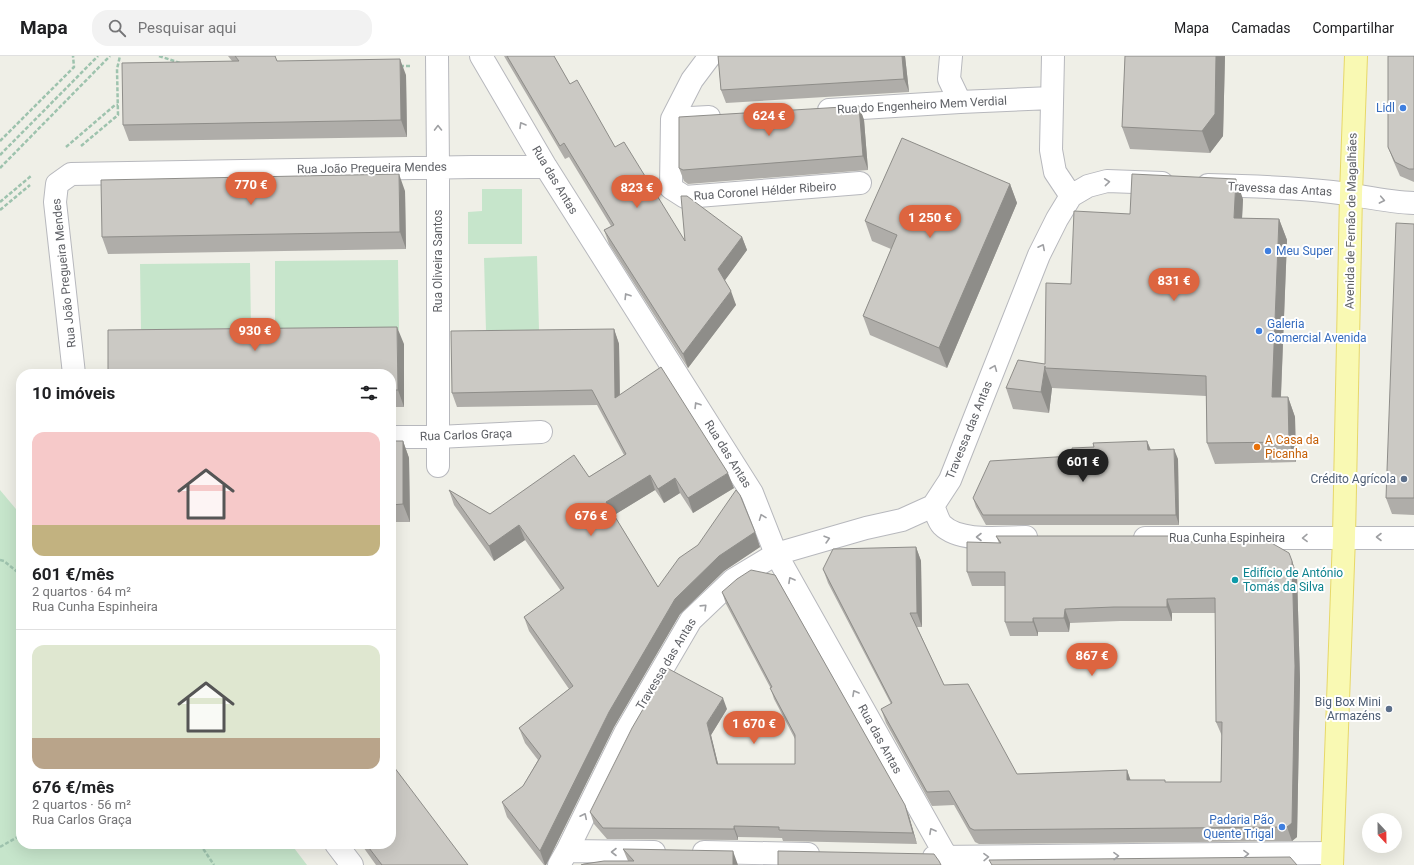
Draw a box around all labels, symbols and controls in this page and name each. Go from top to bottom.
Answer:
search box [92,10,372,46]
text: Mapa [20,16,68,39]
icon: search [106,17,128,39]
text: Pesquisar aqui [138,19,236,37]
text: Mapa [1174,20,1209,36]
text: Camadas [1231,20,1291,36]
text: Compartilhar [1313,20,1394,36]
street label: Rua do Engenheiro Mem Verdial [837,94,1007,116]
place label: Lidl [1376,101,1395,115]
pin: 624 € [741,103,797,137]
marker: Lidl [1398,103,1408,113]
text: 624 € [752,108,786,123]
one-way arrow [519,122,526,130]
one-way arrow [434,125,442,131]
street label: Avenida de Fernão de Magalhães [1342,133,1360,309]
street label: Rua das Antas [529,143,581,217]
street label: Rua João Pregueira Mendes [297,160,447,176]
pin: 770 € [223,172,279,206]
pin: 823 € [609,175,665,209]
text: 770 € [234,177,268,192]
one-way arrow [1104,178,1110,187]
street label: Rua Coronel Hélder Ribeiro [693,179,837,203]
street label: Travessa das Antas [1227,179,1333,199]
text: 823 € [620,180,654,195]
one-way arrow [1379,195,1386,204]
street label: Rua João Pregueira Mendes [49,198,79,348]
pin: 1 250 € [893,205,967,239]
street label: Rua Oliveira Santos [431,209,445,313]
text: 1 250 € [908,210,952,225]
one-way arrow [1037,244,1045,252]
place label: Meu Super [1276,244,1333,258]
marker: Meu Super [1263,246,1273,256]
pin: 831 € [1146,268,1202,302]
text: 831 € [1157,273,1191,288]
one-way arrow [625,293,632,300]
place label: Galeria Comercial Avenida [1267,317,1367,345]
pin: 930 € [227,318,283,352]
text: 930 € [238,323,272,338]
marker: Galeria Comercial Avenida [1254,326,1264,336]
one-way arrow [989,365,997,372]
street label: Travessa das Antas [943,379,995,481]
icon: filters [358,382,380,404]
text: 10 imóveis [32,383,115,403]
one-way arrow [694,402,701,409]
street label: Rua das Antas [702,418,754,490]
street label: Rua Carlos Graça [420,426,512,444]
place label: A Casa da Picanha [1265,433,1319,461]
marker: A Casa da Picanha [1252,442,1262,452]
pin: 601 € [1055,449,1111,483]
text: 601 € [1066,454,1100,469]
icon: home [170,458,242,530]
place label: Crédito Agrícola [1310,472,1396,486]
marker: Crédito Agrícola [1399,474,1409,484]
pin: 676 € [563,503,619,537]
text: 676 € [574,508,608,523]
one-way arrow [758,514,766,521]
street label: Rua Cunha Espinheira [1169,531,1285,545]
one-way arrow [976,533,982,541]
one-way arrow [1376,533,1382,542]
one-way arrow [1302,534,1308,542]
one-way arrow [823,535,830,544]
text: 601 €/mês [32,564,114,584]
place label: Edifício de António Tomás da Silva [1243,566,1343,594]
marker: Edifício de António Tomás da Silva [1230,575,1240,585]
one-way arrow [788,577,795,584]
text: 2 quartos · 64 m² [32,584,131,599]
text: Rua Cunha Espinheira [32,599,158,614]
one-way arrow [699,604,707,612]
street label: Travessa das Antas [633,616,699,712]
pin: 867 € [1064,643,1120,677]
text: 867 € [1075,648,1109,663]
icon: home [170,671,242,743]
one-way arrow [852,690,859,697]
place label: Big Box Mini Armazéns [1315,695,1381,723]
street label: Rua das Antas [855,702,905,776]
marker: Big Box Mini Armazéns [1384,704,1394,714]
pin: 1 670 € [717,711,791,745]
text: 1 670 € [732,716,776,731]
text: 676 €/mês [32,777,114,797]
text: 2 quartos · 56 m² [32,797,131,812]
text: Rua Carlos Graça [32,812,132,827]
one-way arrow [579,813,587,821]
place label: Padaria Pão Quente Trigal [1203,813,1274,841]
north arrow [1362,813,1402,853]
map controls [1362,813,1402,853]
marker: Padaria Pão Quente Trigal [1277,822,1287,832]
one-way arrow [929,828,936,835]
one-way arrow [611,848,617,856]
one-way arrow [1243,850,1249,858]
one-way arrow [1113,852,1119,860]
one-way arrow [983,853,989,861]

